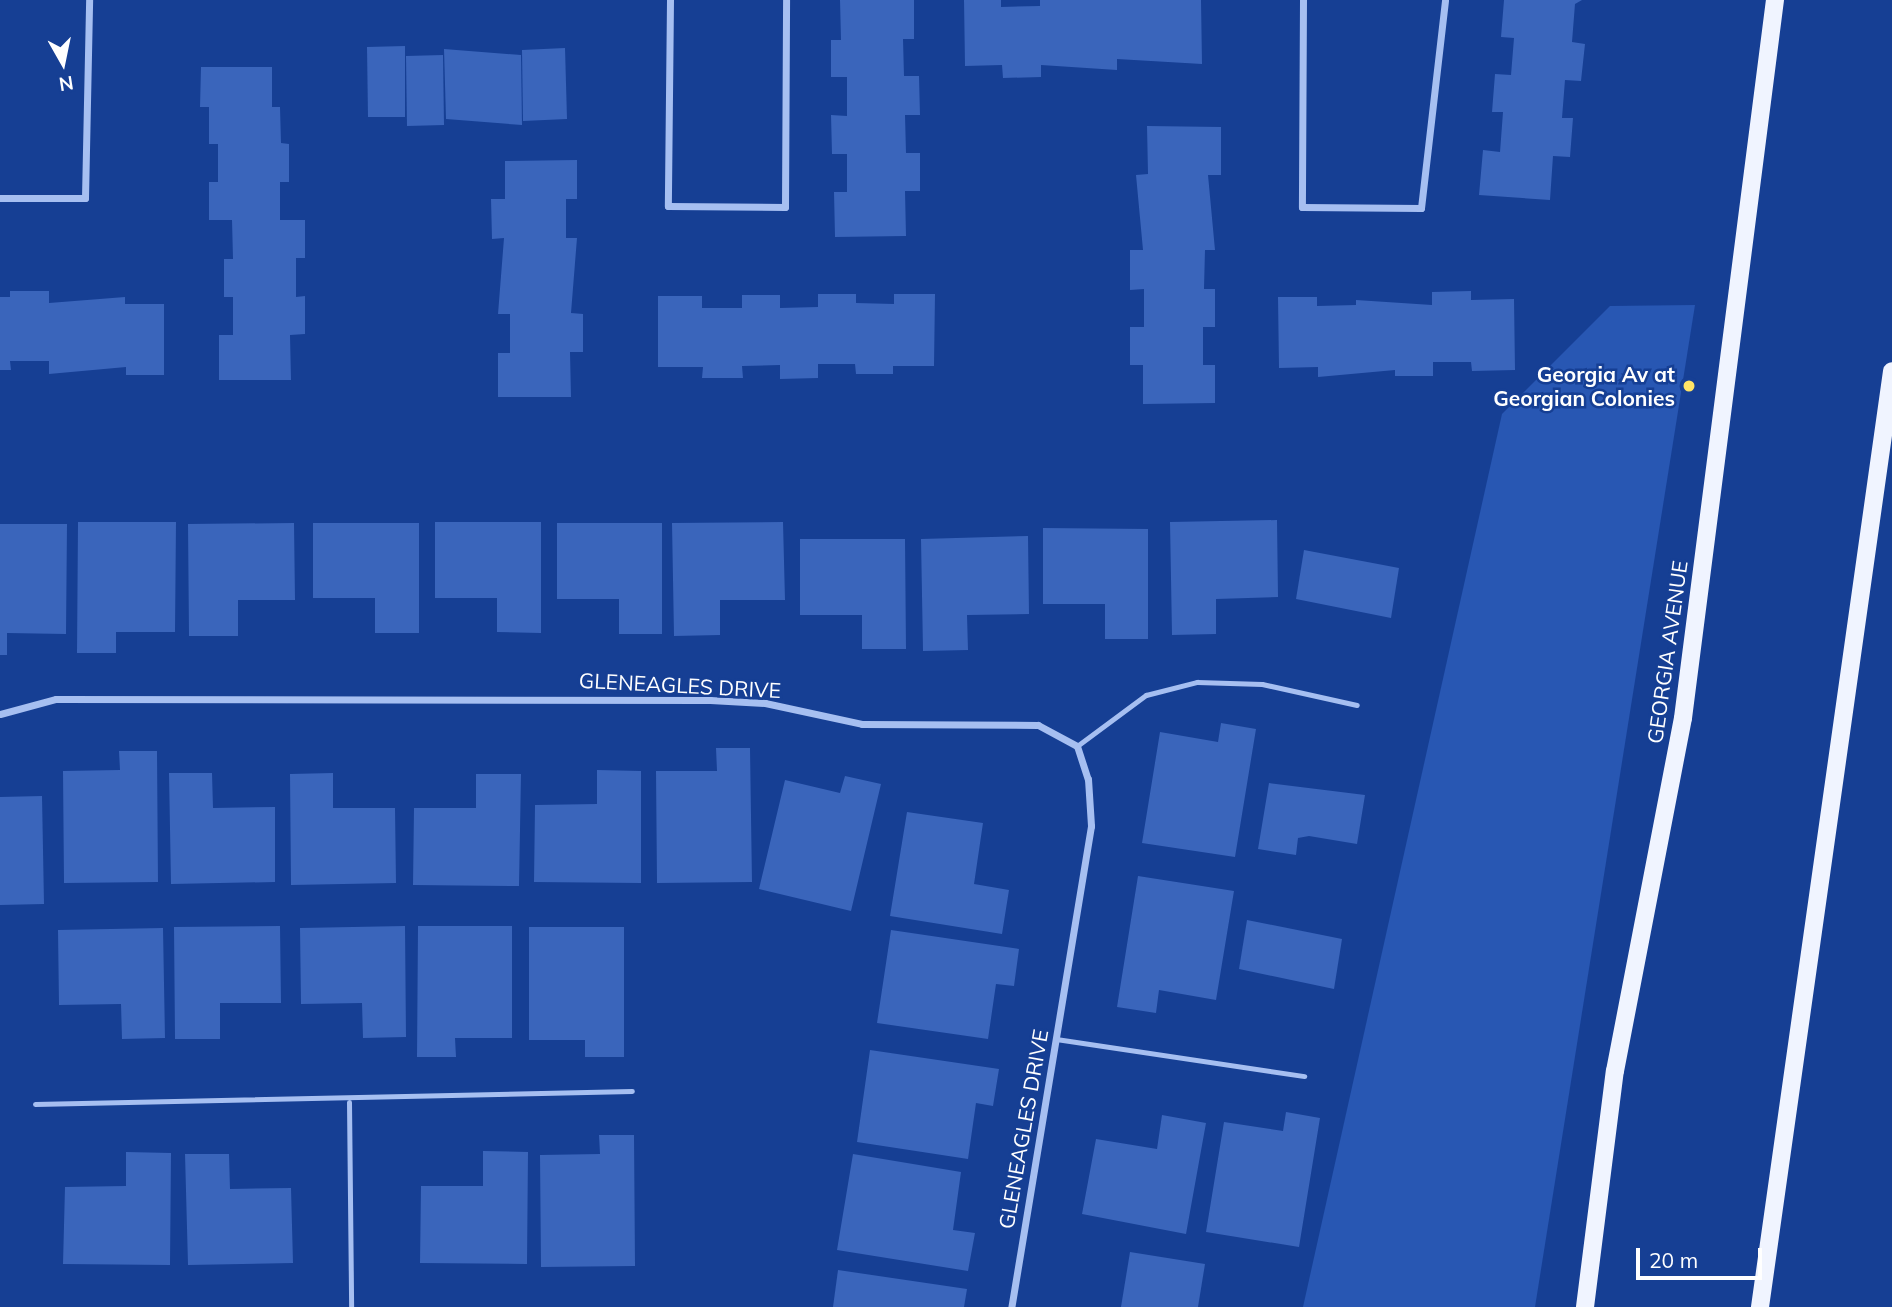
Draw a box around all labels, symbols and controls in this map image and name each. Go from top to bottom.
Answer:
north arrow [28,28,98,98]
text: N [57,71,75,97]
place label: Georgia Av at Georgian Colonies [1493,361,1675,411]
marker: Georgia Av at Georgian Colonies [1681,378,1697,394]
street label: GEORGIA AVENUE [1642,559,1692,745]
street label: GLENEAGLES DRIVE [578,667,782,703]
street label: GLENEAGLES DRIVE [993,1027,1053,1231]
scale bar [1640,1234,1766,1278]
text: 20 m [1649,1247,1698,1273]

